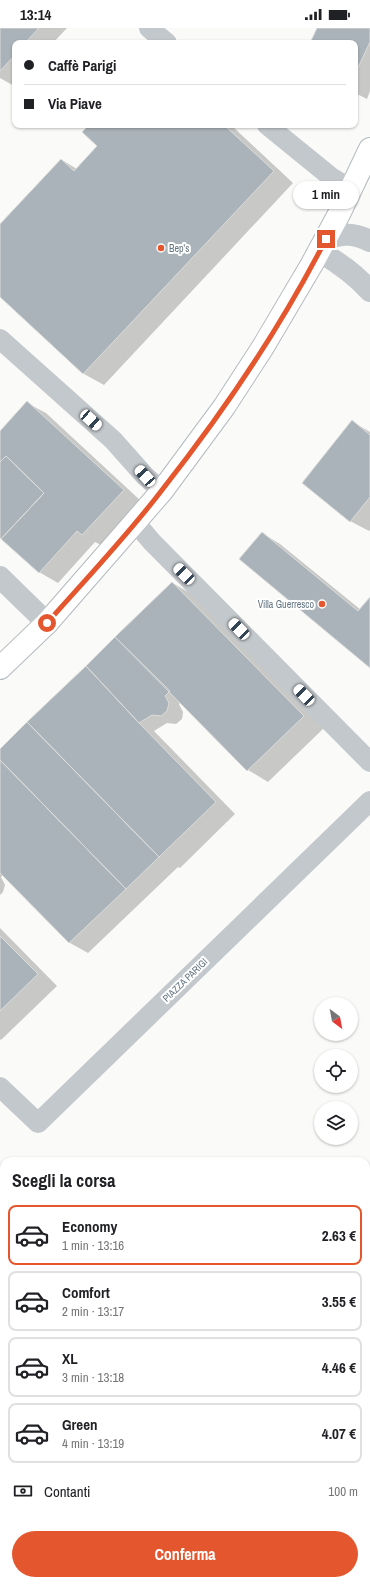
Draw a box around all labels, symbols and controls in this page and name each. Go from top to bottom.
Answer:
text: 13:14 [20,4,51,25]
text: Caffè Parigi [48,55,116,76]
text: Via Piave [48,93,102,114]
callout: 1 min [293,181,359,209]
text: 1 min [312,186,340,203]
route end [317,230,335,248]
place label: Bep's [169,242,189,255]
marker: Bep's [156,243,166,253]
car [78,408,104,432]
car [133,463,157,489]
car [171,561,197,587]
place label: Villa Guerresco [258,598,314,611]
marker: Villa Guerresco [317,599,327,609]
route start [38,614,56,632]
car [226,616,252,642]
car [291,682,317,708]
street label: PIAZZA PARIGI [160,955,210,1005]
north arrow [314,997,358,1041]
map controls [314,997,358,1145]
button: locate [314,1049,358,1093]
button: layers [314,1101,358,1145]
text: Scegli la corsa [12,1168,115,1193]
text: Economy [62,1216,117,1237]
icon: car [14,1217,50,1253]
text: 2.63 € [322,1225,356,1246]
text: 1 min · 13:16 [62,1237,124,1254]
text: Comfort [62,1282,110,1303]
icon: car [14,1283,50,1319]
text: 3.55 € [322,1291,356,1312]
text: 2 min · 13:17 [62,1303,124,1320]
text: XL [62,1348,78,1369]
icon: car [14,1349,50,1385]
text: 4.46 € [322,1357,356,1378]
text: 3 min · 13:18 [62,1369,124,1386]
text: Green [62,1414,98,1435]
icon: car [14,1415,50,1451]
text: 4.07 € [322,1423,356,1444]
text: 4 min · 13:19 [62,1435,124,1452]
icon: cash [12,1480,34,1502]
text: Contanti [44,1481,91,1502]
text: 100 m [328,1483,358,1500]
button: Conferma [12,1531,358,1577]

